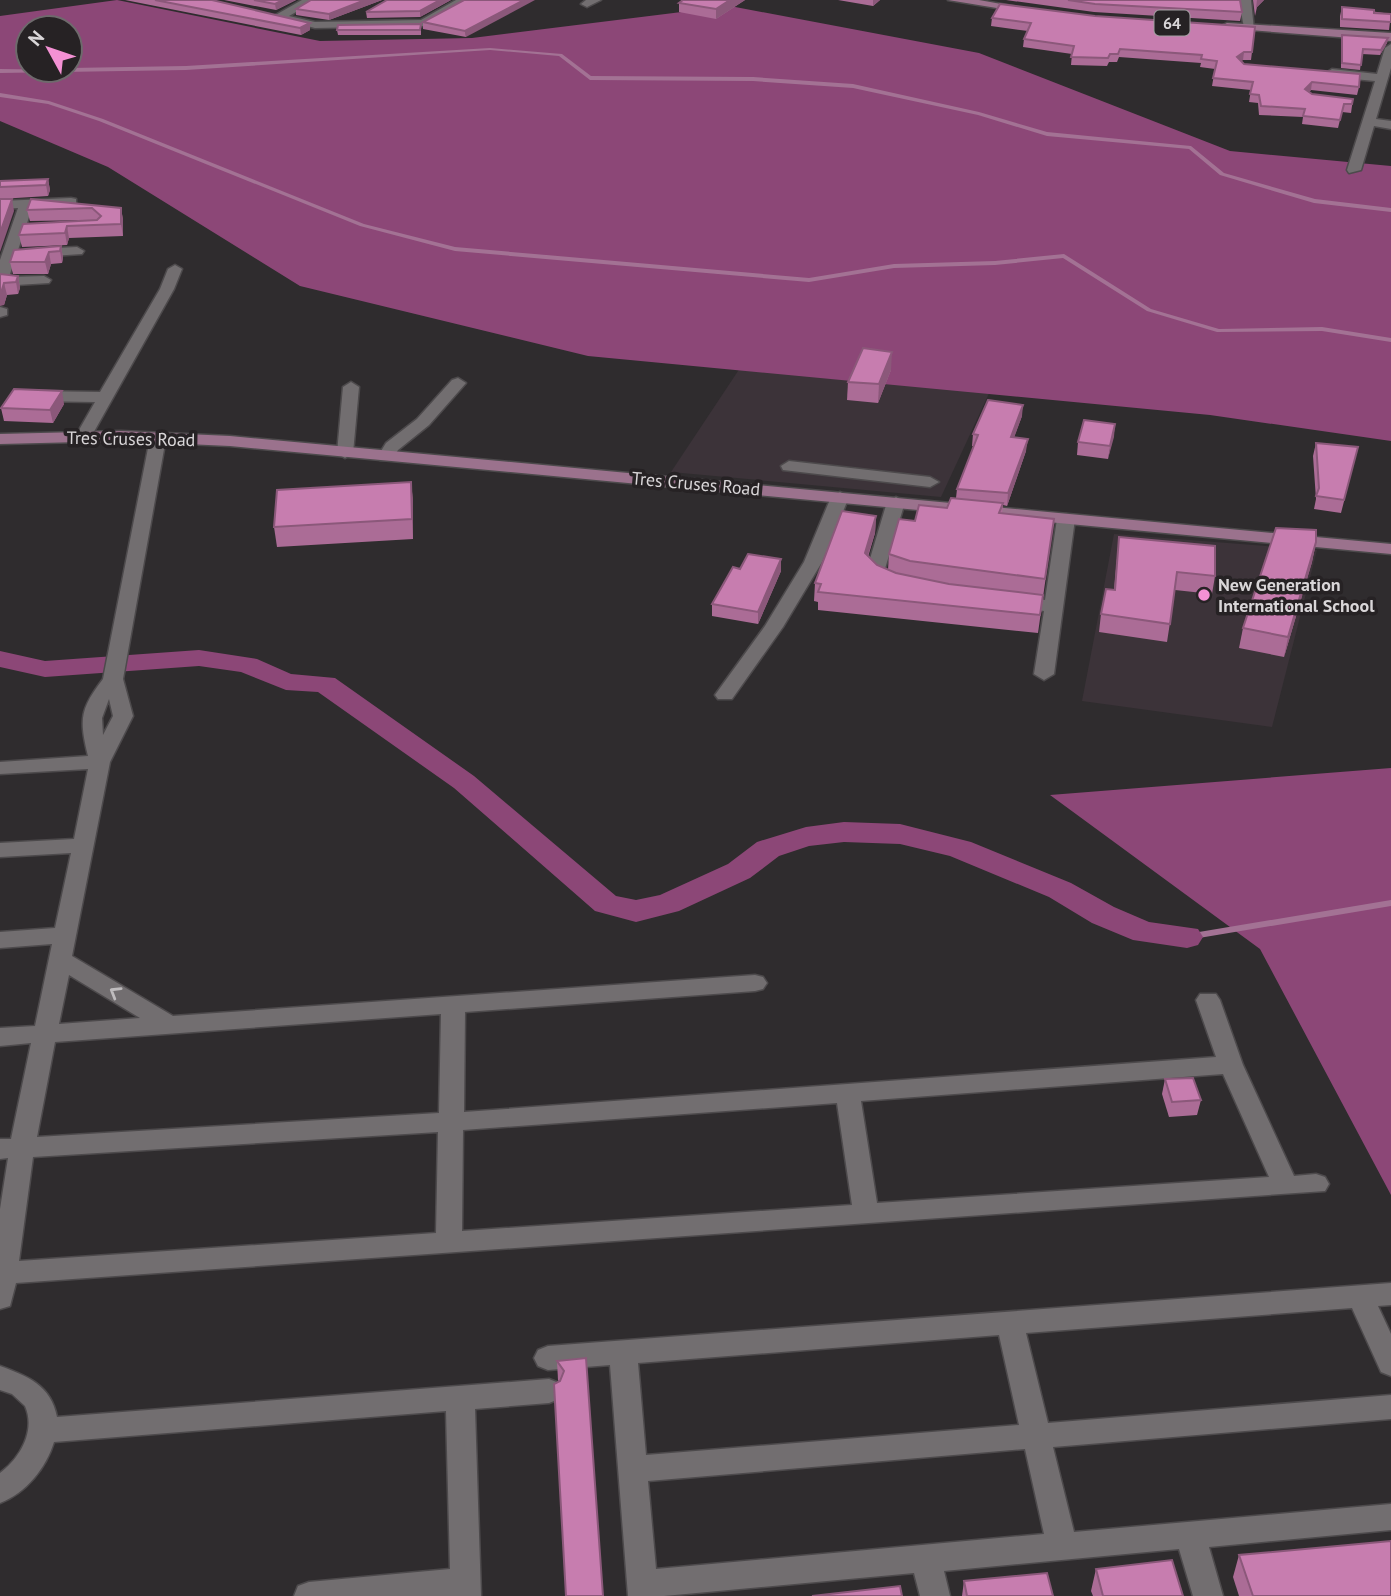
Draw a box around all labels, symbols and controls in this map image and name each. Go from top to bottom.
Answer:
road number: 64 [1154,10,1190,36]
north arrow [14,14,84,84]
text: N [23,26,49,51]
street label: Tres Cruses Road [66,426,196,451]
street label: Tres Cruses Road [631,466,761,501]
place label: New Generation International School [1218,573,1375,617]
marker: New Generation International School [1196,587,1212,603]
one-way arrow [109,987,122,1000]

